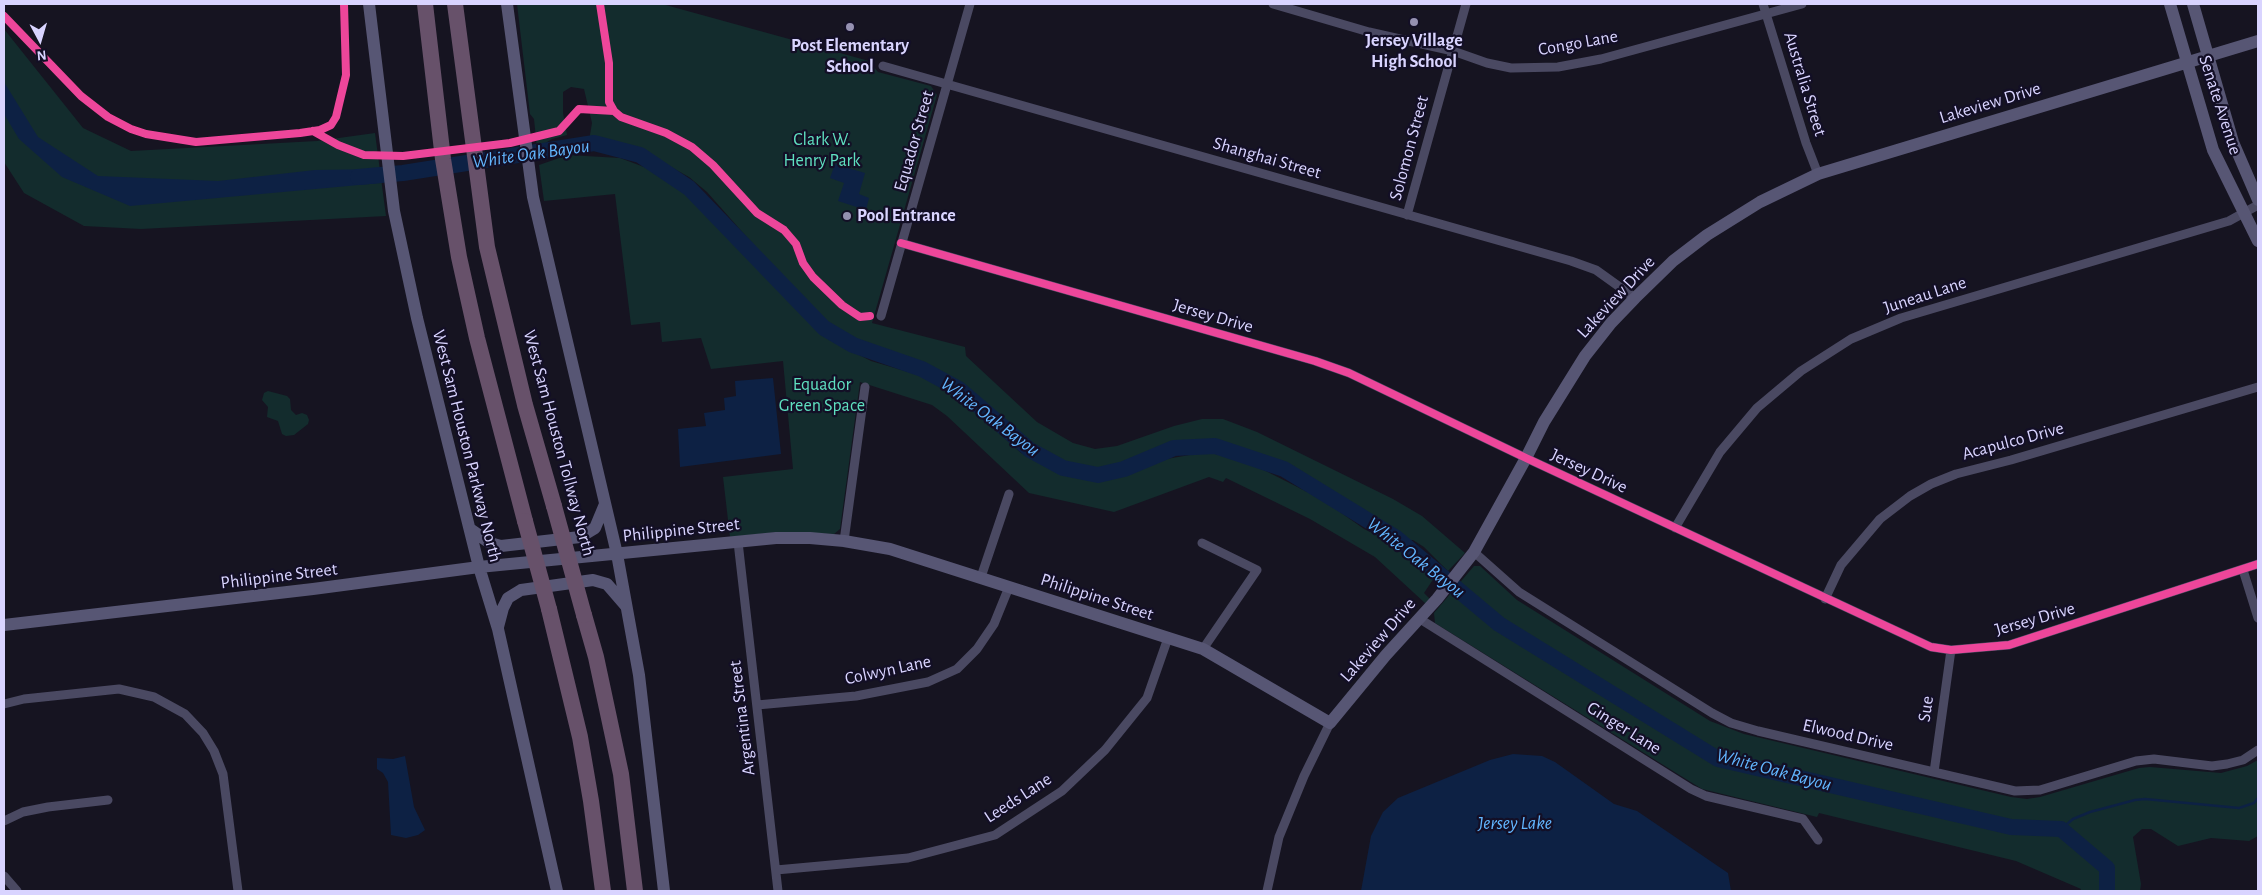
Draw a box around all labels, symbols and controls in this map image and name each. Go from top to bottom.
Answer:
north arrow [15,15,65,65]
marker: Jersey Village High School [1408,16,1420,28]
marker: Post Elementary School [844,21,856,33]
street label: Congo Lane [1536,25,1620,61]
street label: Australia Street [1779,29,1831,139]
place label: Jersey Village High School [1365,30,1463,72]
place label: Post Elementary School [791,35,909,78]
text: N [36,47,47,62]
street label: Senate Avenue [2194,53,2246,157]
street label: Lakeview Drive [1937,77,2043,129]
street label: Equador Street [889,88,939,194]
street label: Solomon Street [1385,93,1433,203]
park label: Clark W. Henry Park [783,129,861,172]
street label: Shanghai Street [1211,132,1323,184]
water label: White Oak Bayou [471,134,591,174]
place label: Pool Entrance [857,205,956,227]
marker: Pool Entrance [841,210,853,222]
street label: Lakeview Drive [1572,251,1660,343]
street label: Juneau Lane [1881,271,1969,319]
street label: Jersey Drive [1170,294,1256,338]
street label: West Sam Houston Parkway North [428,328,506,564]
street label: West Sam Houston Tollway North [518,328,600,558]
water label: White Oak Bayou [936,372,1044,462]
park label: Equador Green Space [779,374,865,416]
street label: Acapulco Drive [1960,417,2066,465]
street label: Jersey Drive [1547,444,1631,498]
street label: Philippine Street [621,513,741,547]
water label: White Oak Bayou [1362,513,1470,603]
street label: Philippine Street [219,558,339,594]
street label: Philippine Street [1038,569,1156,625]
street label: Lakeview Drive [1335,593,1421,687]
street label: Jersey Drive [1992,597,2078,641]
street label: Colwyn Lane [843,650,933,690]
street label: Argentina Street [724,659,760,777]
street label: Sue [1913,695,1939,723]
street label: Ginger Lane [1583,697,1665,759]
street label: Elwood Drive [1801,714,1895,756]
water label: White Oak Bayou [1714,744,1834,796]
street label: Leeds Lane [980,768,1056,828]
water label: Jersey Lake [1478,812,1552,834]

